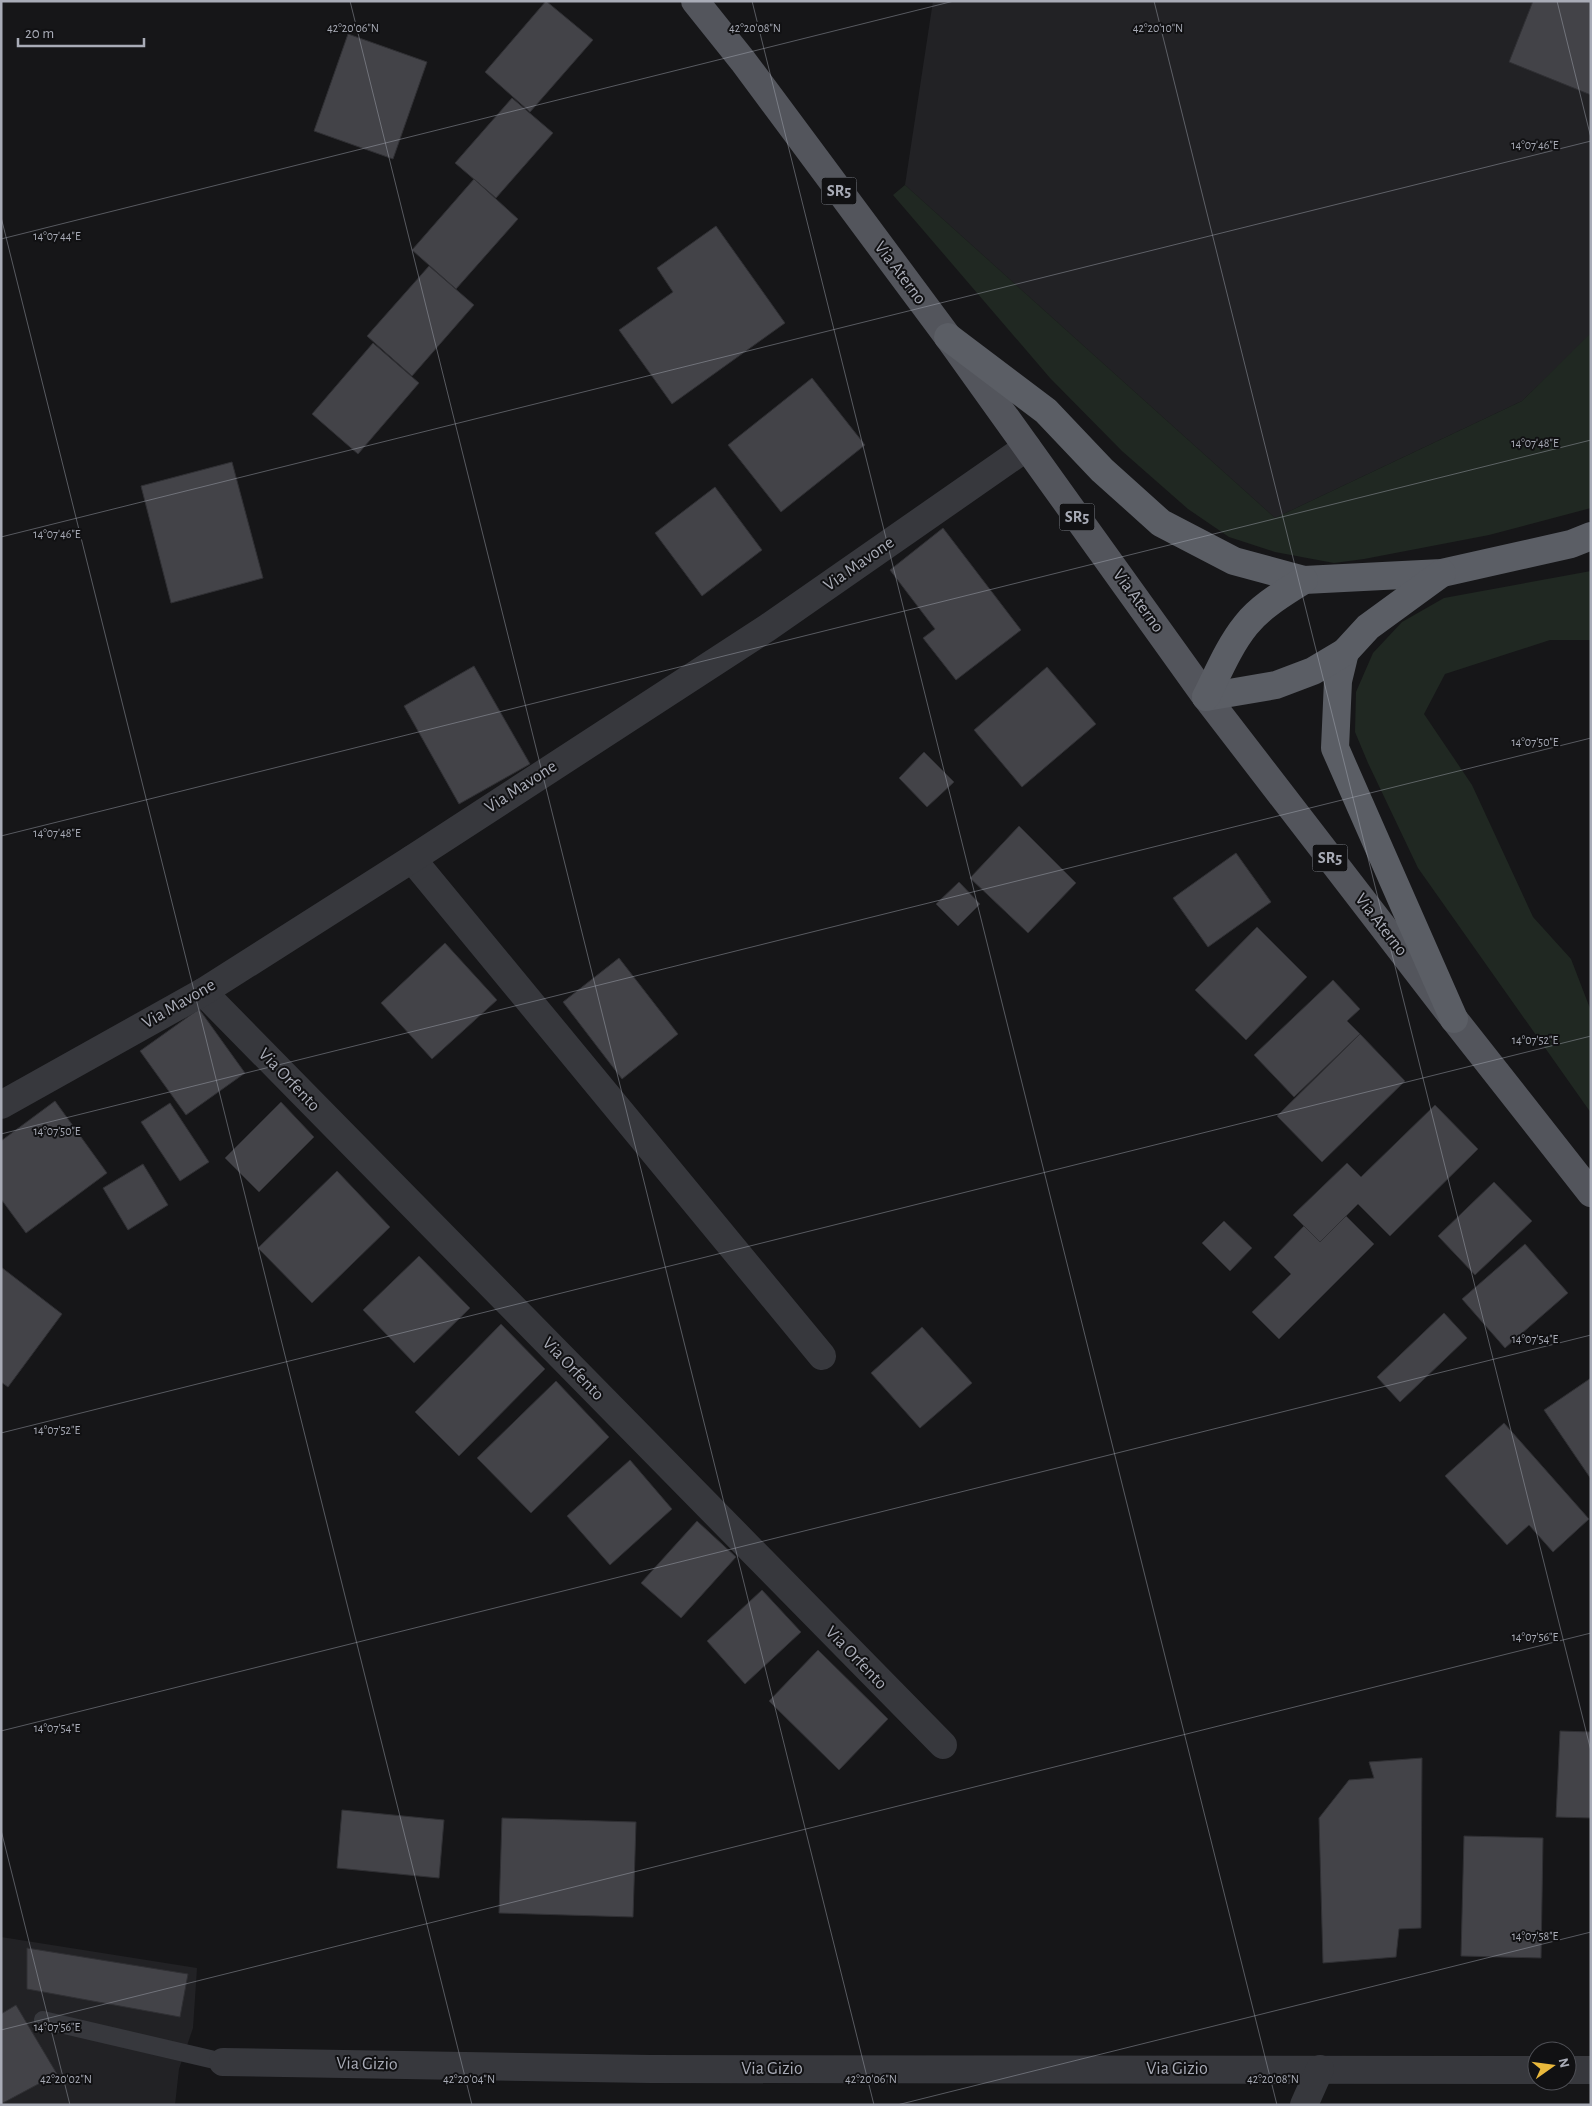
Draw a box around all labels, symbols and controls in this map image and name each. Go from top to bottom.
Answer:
scale bar [18,15,144,47]
text: 42°20'06"N [327,22,379,34]
text: 42°20'08"N [729,22,781,34]
text: 42°20'10"N [1133,22,1183,34]
text: 20 m [25,26,54,41]
text: 14°07'46"E [1511,139,1559,151]
road number: SR5 [822,178,856,205]
text: 14°07'44"E [33,230,81,242]
street label: Via Aterno [871,238,929,308]
text: 14°07'48"E [1511,437,1559,449]
road number: SR5 [1060,504,1094,530]
text: 14°07'46"E [33,528,81,540]
street label: Via Mavone [820,533,898,595]
street label: Via Aterno [1109,566,1167,636]
text: 14°07'50"E [1511,736,1559,748]
street label: Via Mavone [482,757,560,817]
text: 14°07'48"E [33,827,81,839]
road number: SR5 [1312,844,1348,871]
street label: Via Aterno [1351,890,1411,960]
street label: Via Mavone [139,976,219,1032]
text: 14°07'52"E [1512,1034,1558,1046]
street label: Via Orfento [255,1045,323,1115]
text: 14°07'50"E [33,1125,81,1137]
text: 14°07'54"E [1512,1333,1559,1345]
street label: Via Orfento [539,1334,607,1404]
text: 14°07'52"E [34,1424,80,1436]
street label: Via Orfento [822,1623,890,1693]
text: 14°07'56"E [1512,1631,1558,1643]
text: 14°07'54"E [34,1722,81,1734]
text: 14°07'58"E [1512,1930,1559,1942]
text: 14°07'56"E [34,2021,80,2033]
north arrow [1527,2041,1577,2091]
street label: Via Gizio [336,2054,398,2074]
text: N [1556,2057,1572,2070]
street label: Via Gizio [741,2060,803,2078]
street label: Via Gizio [1146,2060,1208,2078]
text: 42°20'02"N [40,2073,92,2085]
text: 42°20'04"N [443,2073,495,2085]
text: 42°20'06"N [845,2073,897,2085]
text: 42°20'08"N [1247,2073,1299,2085]

